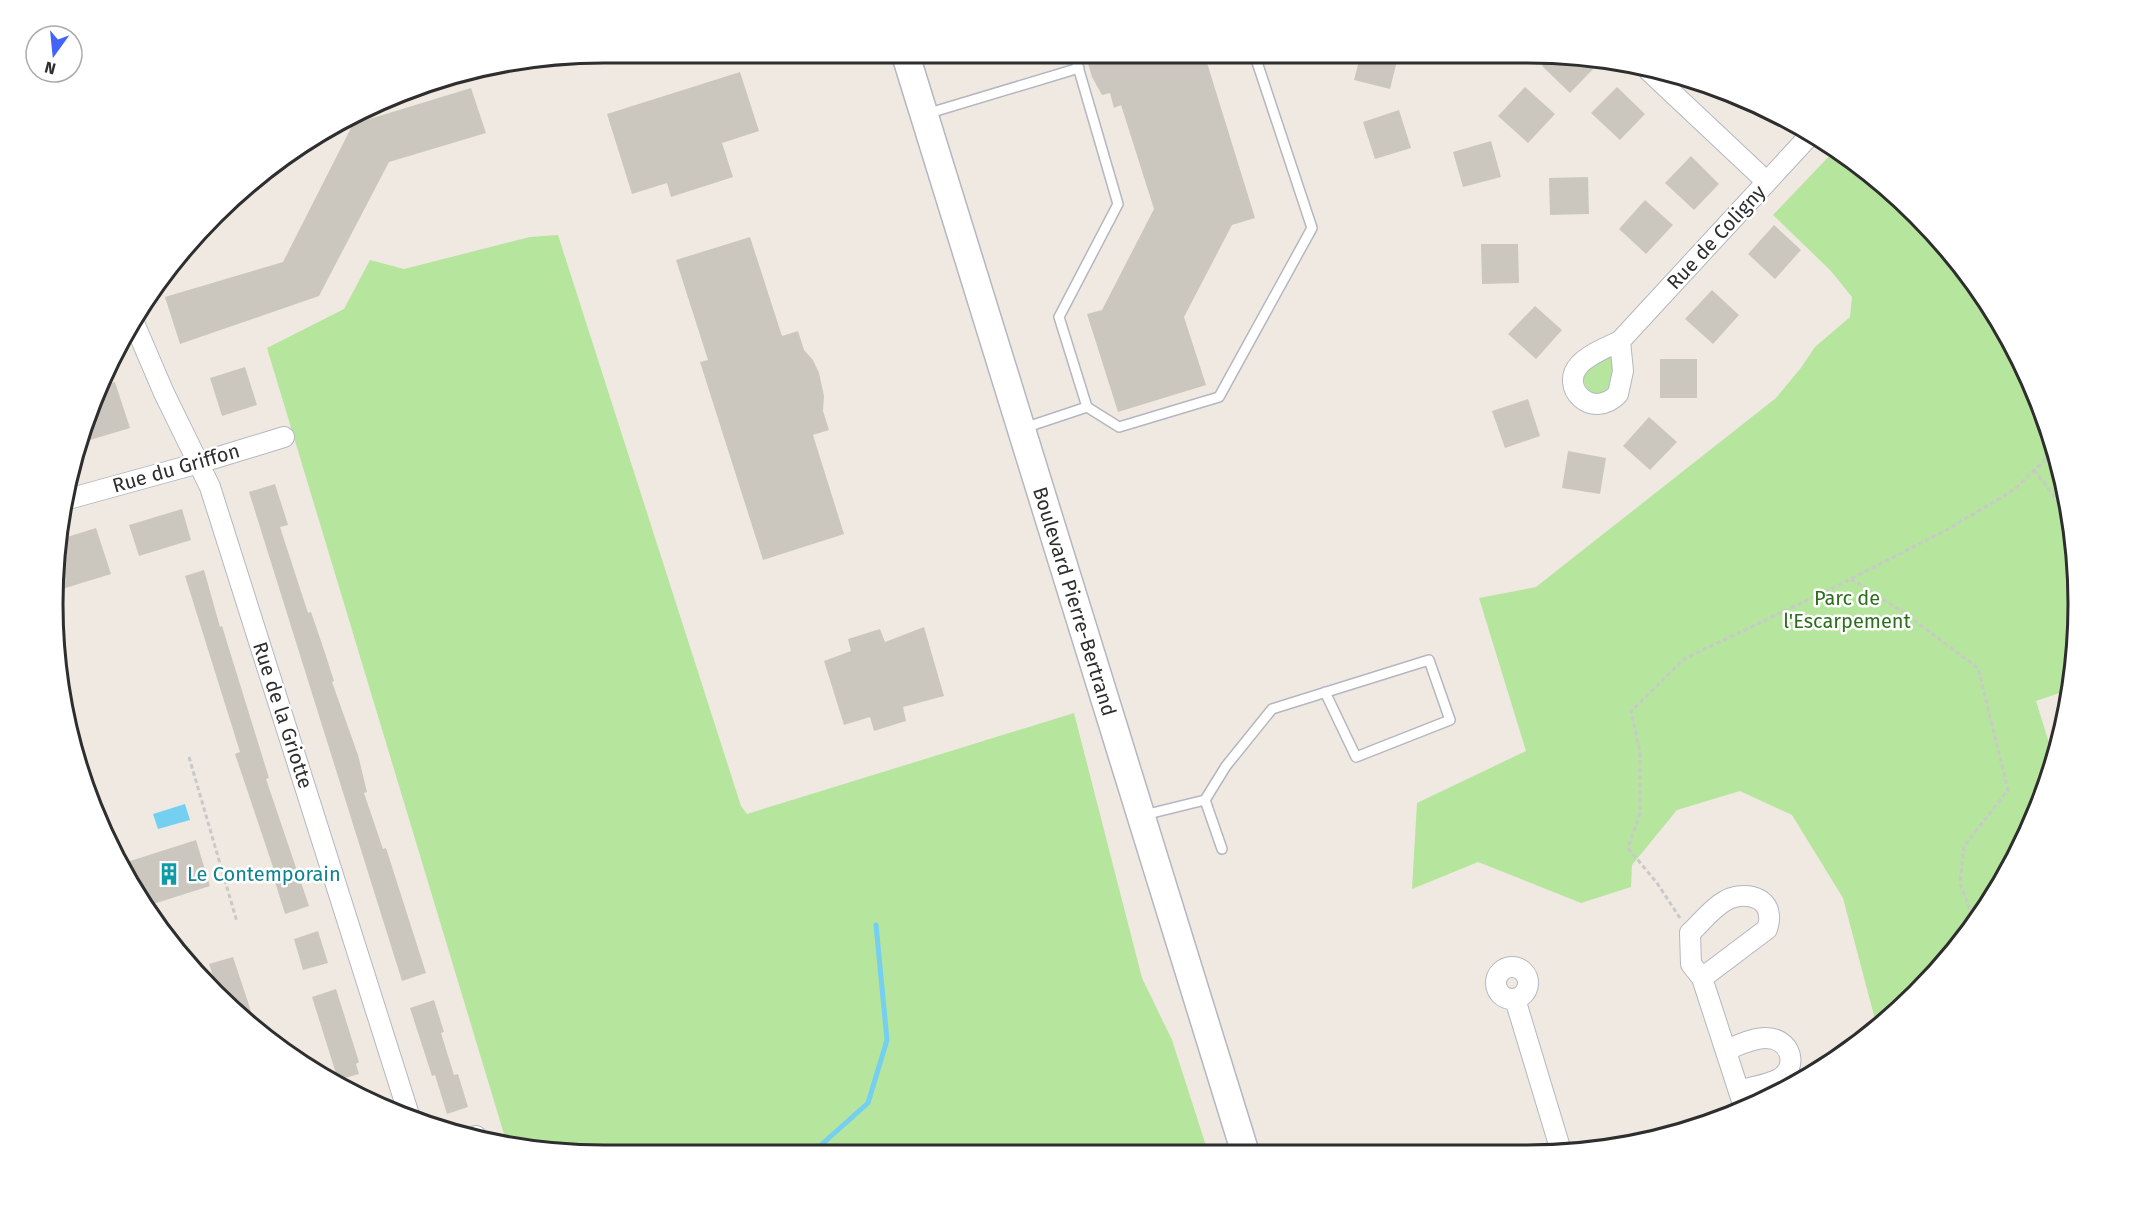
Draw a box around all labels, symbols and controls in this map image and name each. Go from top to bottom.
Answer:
north arrow [24,24,84,84]
text: N [43,57,58,79]
street label: Rue de Coligny [1662,180,1771,294]
street label: Rue du Griffon [110,438,242,498]
street label: Boulevard Pierre-Bertrand [1028,484,1121,719]
park label: Parc de l'Escarpement [1783,586,1912,633]
street label: Rue de la Griotte [248,639,318,791]
building icon: Le Contemporain [156,861,182,887]
place label: Le Contemporain [187,862,341,886]

